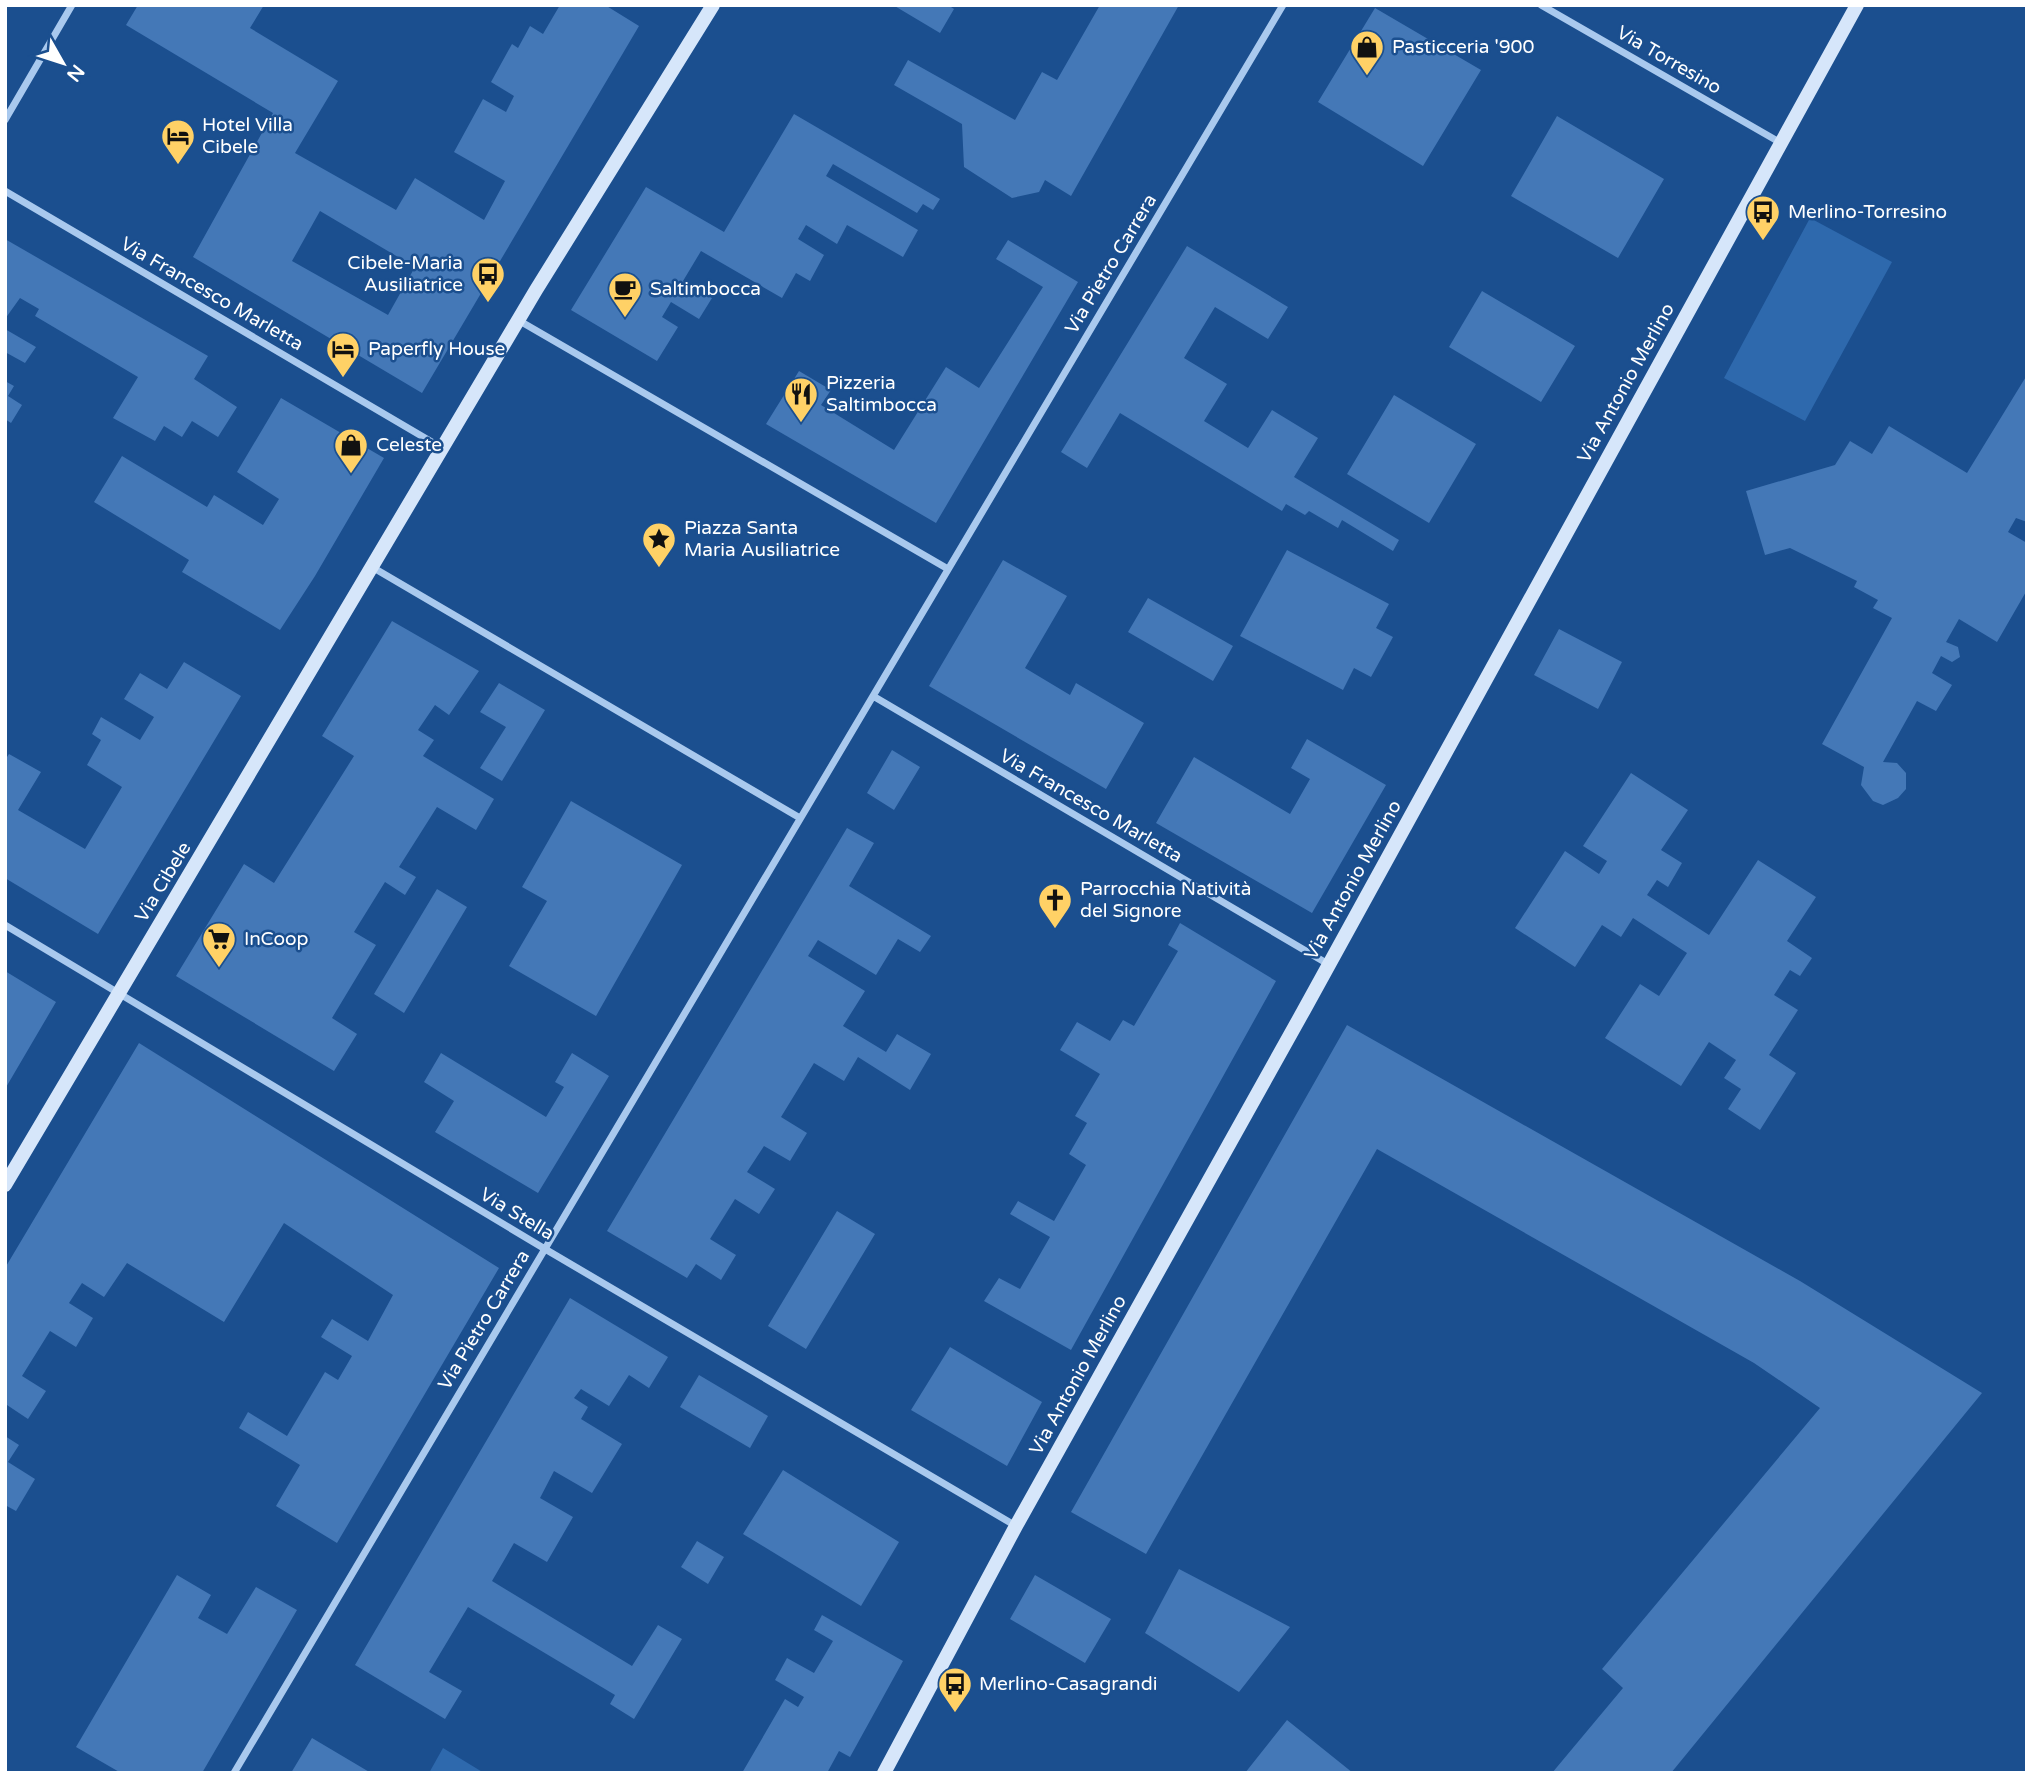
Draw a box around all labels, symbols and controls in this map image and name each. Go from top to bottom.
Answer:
street label: Via Torresino [1613,21,1725,99]
north arrow [28,28,98,98]
shop icon: Pasticceria '900 [1348,28,1386,77]
place label: Pasticceria '900 [1392,36,1535,58]
text: N [62,60,89,86]
place label: Hotel Villa Cibele [202,114,293,158]
hotel icon: Hotel Villa Cibele [159,117,197,166]
street label: Via Pietro Carrera [1061,190,1161,338]
bus stop icon: Merlino-Torresino [1744,193,1782,242]
place label: Merlino-Torresino [1788,201,1947,223]
street label: Via Francesco Marletta [117,233,307,355]
place label: Cibele-Maria Ausiliatrice [347,252,463,296]
bus stop icon: Cibele-Maria Ausiliatrice [469,255,507,304]
cafe icon: Saltimbocca [606,270,644,319]
place label: Saltimbocca [650,278,761,300]
street label: Via Antonio Merlino [1573,299,1679,467]
hotel icon: Paperfly House [324,330,362,379]
place label: Paperfly House [368,338,505,360]
place label: Pizzeria Saltimbocca [826,372,937,416]
restaurant icon: Pizzeria Saltimbocca [782,375,820,424]
shop icon: Celeste [332,426,370,475]
place label: Celeste [376,434,442,456]
place label: Piazza Santa Maria Ausiliatrice [684,517,840,561]
place icon: Piazza Santa Maria Ausiliatrice [640,520,678,569]
street label: Via Francesco Marletta [996,745,1186,867]
street label: Via Antonio Merlino [1300,796,1406,964]
street label: Via Cibele [131,838,195,926]
place label: Parrocchia Natività del Signore [1080,878,1251,922]
church icon: Parrocchia Natività del Signore [1036,881,1074,930]
supermarket icon: InCoop [200,920,238,969]
place label: InCoop [244,928,309,950]
street label: Via Stella [476,1183,558,1245]
street label: Via Pietro Carrera [434,1246,534,1394]
street label: Via Antonio Merlino [1025,1291,1131,1459]
bus stop icon: Merlino-Casagrandi [936,1665,974,1714]
place label: Merlino-Casagrandi [979,1673,1157,1695]

